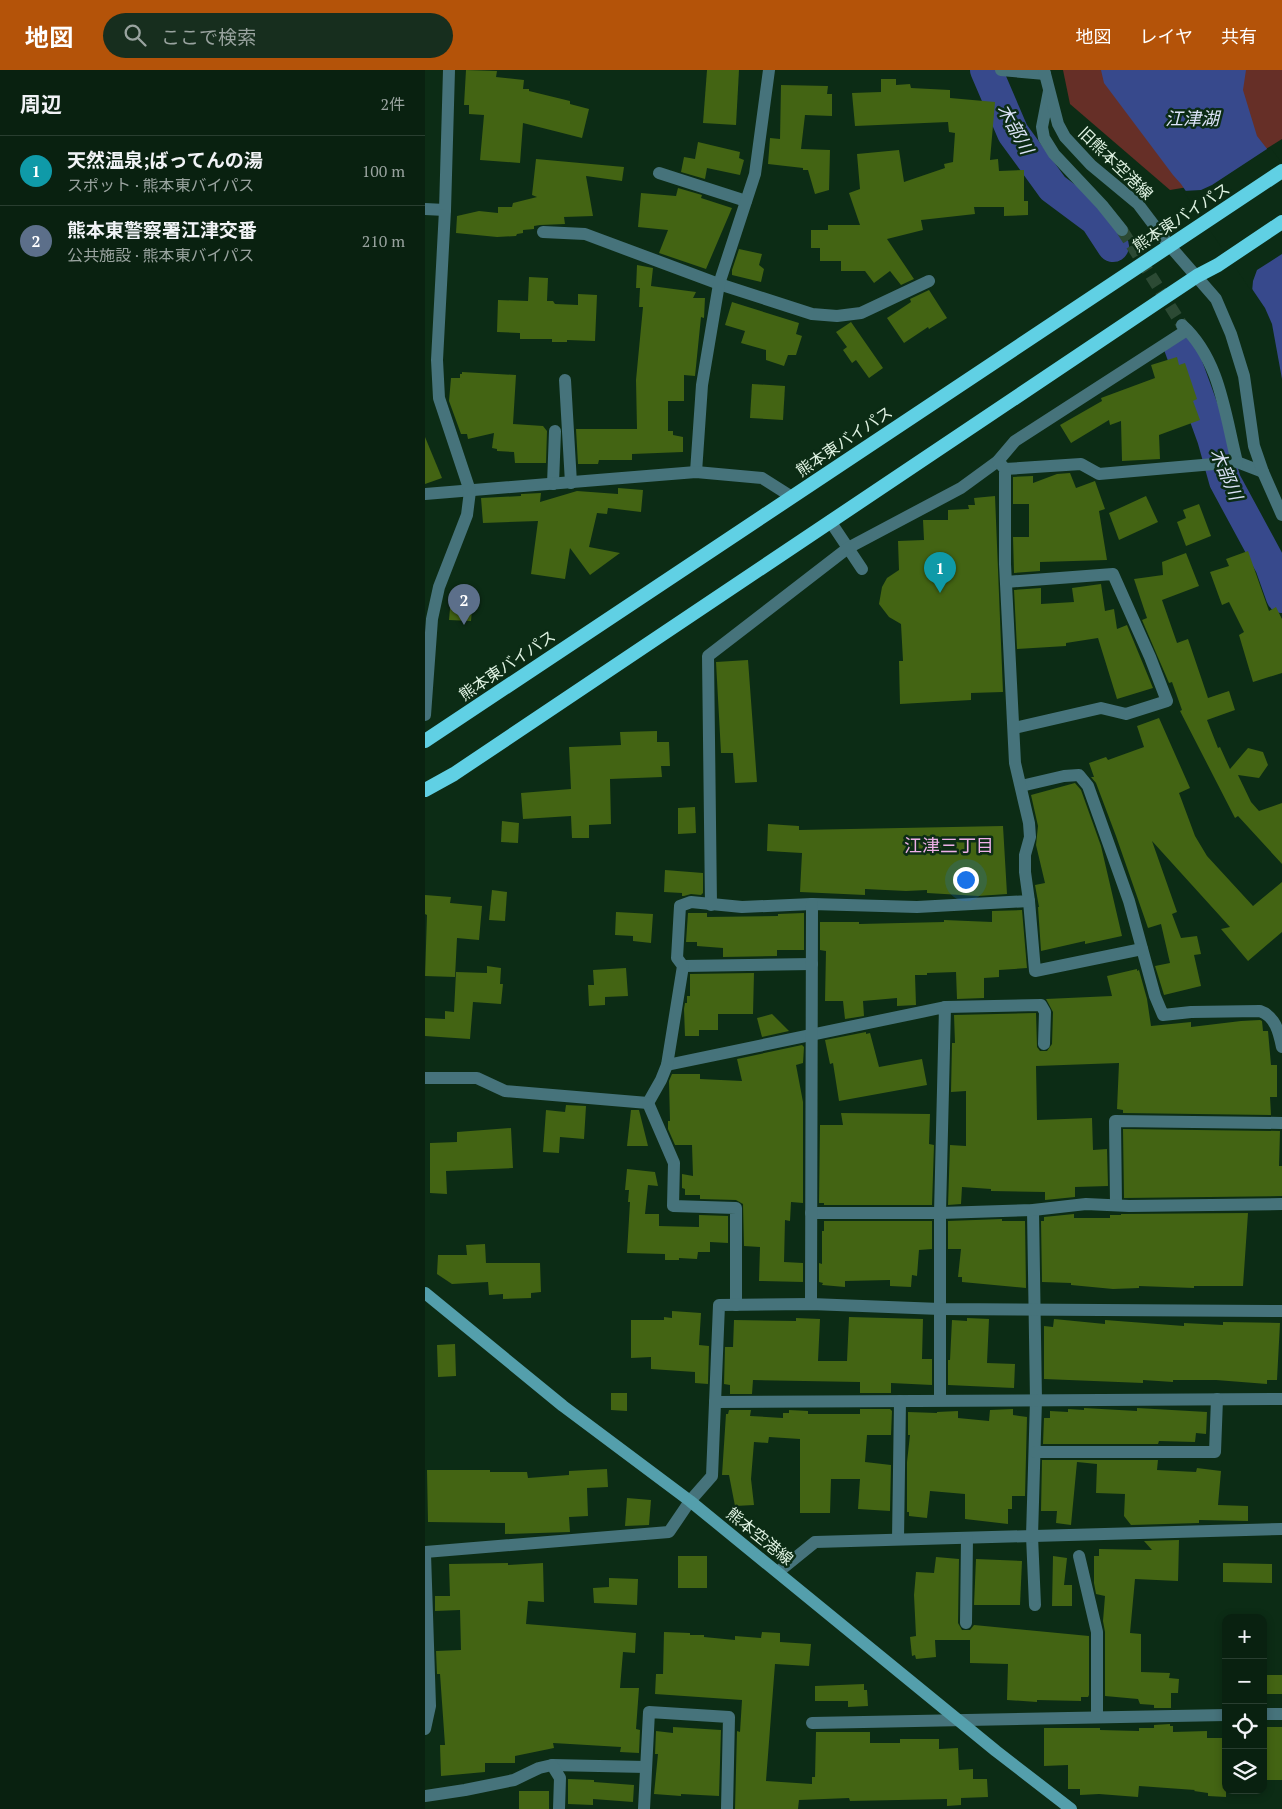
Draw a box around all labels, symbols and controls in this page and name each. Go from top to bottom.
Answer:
search box [103,13,453,58]
text: 地図 [25,21,73,53]
icon: search [121,21,149,49]
text: ここで検索 [161,24,256,49]
text: 地図 [1076,24,1112,48]
text: レイヤ [1140,24,1193,48]
text: 共有 [1221,24,1257,48]
text: 周辺 [20,90,62,118]
text: 2件 [380,93,405,115]
water label: 木部川 [992,99,1040,160]
water label: 江津湖 [1165,106,1222,130]
street label: 旧熊本空港線 [1074,122,1158,204]
text: 天然温泉;ばってんの湯 [67,147,263,172]
text: 1 [31,160,41,182]
text: 100 m [362,160,405,182]
text: スポット · 熊本東バイパス [67,174,254,196]
street label: 熊本東バイパス [1128,177,1234,257]
text: 熊本東警察署江津交番 [67,217,257,242]
text: 2 [31,230,41,252]
text: 210 m [362,230,405,252]
text: 公共施設 · 熊本東バイパス [67,244,254,266]
street label: 熊本東バイパス [792,401,896,481]
water label: 木部川 [1205,444,1249,505]
pin: 1 [924,552,956,593]
pin: 2 [448,584,480,625]
street label: 熊本東バイパス [455,625,559,705]
district label: 江津三丁目 [904,833,994,857]
your location [953,867,979,893]
street label: 熊本空港線 [722,1502,798,1570]
map controls [1222,1614,1267,1794]
button: + [1222,1614,1267,1659]
button: − [1222,1659,1267,1704]
button: locate [1222,1704,1267,1749]
button: layers [1222,1749,1267,1794]

